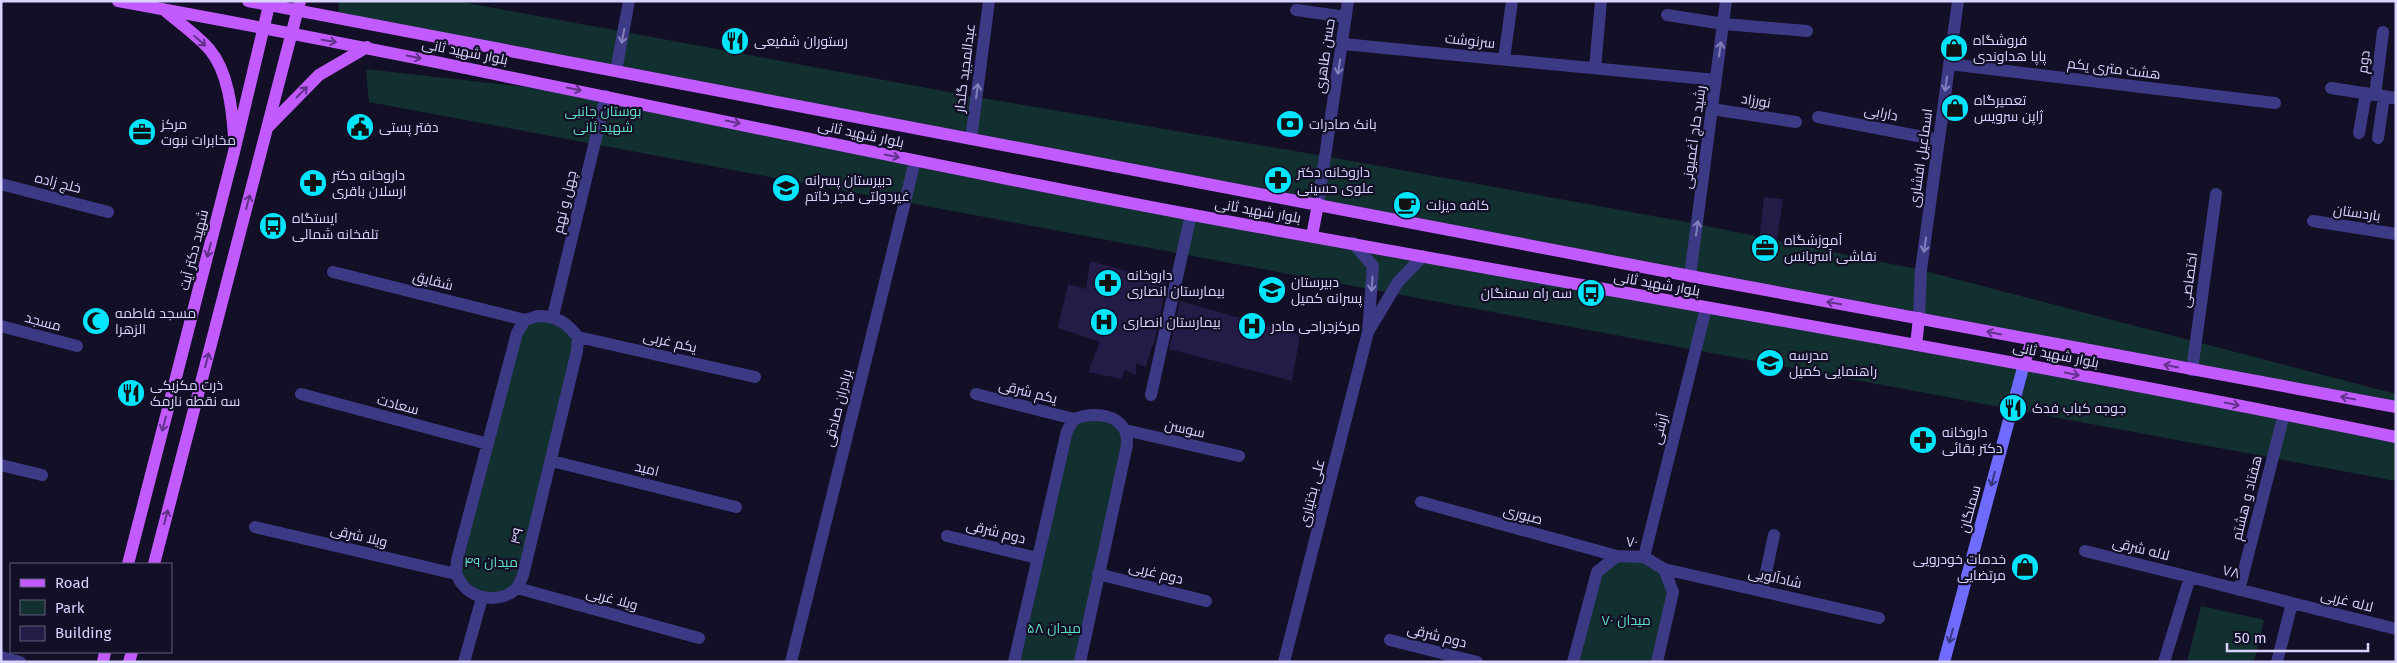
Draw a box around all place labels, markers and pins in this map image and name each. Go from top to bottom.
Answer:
restaurant icon: رستوران شفیعی [720,26,750,56]
place label: فروشگاه پاپا هداوندی [1973,32,2047,66]
place label: رستوران شفیعی [754,33,848,50]
shop icon: فروشگاه پاپا هداوندی [1939,33,1969,63]
place label: تعمیرگاه ژاپن سرویس [1974,92,2043,126]
shop icon: تعمیرگاه ژاپن سرویس [1940,93,1970,123]
bank icon: بانک صادرات [1275,109,1305,139]
public building icon: دفتر پستی [345,112,375,142]
place label: مرکز مخابرات نبوت [160,116,236,149]
place label: بانک صادرات [1309,116,1377,133]
office icon: مرکز مخابرات نبوت [127,117,157,147]
place label: دفتر پستی [379,119,439,137]
place label: داروخانه دکتر علوی حسینی [1296,164,1374,197]
pharmacy icon: داروخانه دکتر علوی حسینی [1263,165,1293,195]
place label: داروخانه دکتر ارسلان باقری [331,167,407,200]
pharmacy icon: داروخانه دکتر ارسلان باقری [298,168,328,198]
place label: دبیرستان پسرانه غیردولتی فجر خاتم [805,172,910,206]
school or university icon: دبیرستان پسرانه غیردولتی فجر خاتم [771,173,801,203]
cafe icon: کافه دیزلت [1392,190,1422,220]
place label: کافه دیزلت [1426,197,1489,214]
place label: ایستگاه تلفخانه شمالی [292,210,379,243]
bus stop icon: ایستگاه تلفخانه شمالی [258,211,288,241]
place label: آموزشگاه نقاشی آسریانس [1784,232,1877,265]
office icon: آموزشگاه نقاشی آسریانس [1750,233,1780,263]
place label: داروخانه بیمارستان انصاری [1127,267,1225,300]
pharmacy icon: داروخانه بیمارستان انصاری [1093,268,1123,298]
place label: دبیرستان پسرانه کمیل [1291,274,1362,308]
school or university icon: دبیرستان پسرانه کمیل [1257,275,1287,305]
bus stop icon: سه راه سمنگان [1576,278,1606,308]
place label: سه راه سمنگان [1481,285,1572,302]
place label: مسجد فاطمه الزهرا [115,305,196,338]
mosque icon: مسجد فاطمه الزهرا [81,306,111,336]
hospital icon: بیمارستان انصاری [1089,307,1119,337]
hospital icon: مرکزجراحی مادر [1237,311,1267,341]
place label: بیمارستان انصاری [1123,314,1221,331]
place label: مرکزجراحی مادر [1270,318,1360,335]
place label: مدرسه راهنمایی کمیل [1789,347,1877,380]
school or university icon: مدرسه راهنمایی کمیل [1755,348,1785,378]
place label: ذرت مکزیکی سه نقطه نارمک [150,377,240,410]
restaurant icon: ذرت مکزیکی سه نقطه نارمک [116,378,146,408]
restaurant icon: جوجه کباب فدک [1998,393,2028,423]
place label: جوجه کباب فدک [2032,400,2126,417]
place label: داروخانه دکتر بقائی [1942,424,2002,457]
pharmacy icon: داروخانه دکتر بقائی [1908,425,1938,455]
place label: خدمات خودرویی مرتضایی [1913,551,2006,584]
shop icon: خدمات خودرویی مرتضایی [2010,552,2040,582]

